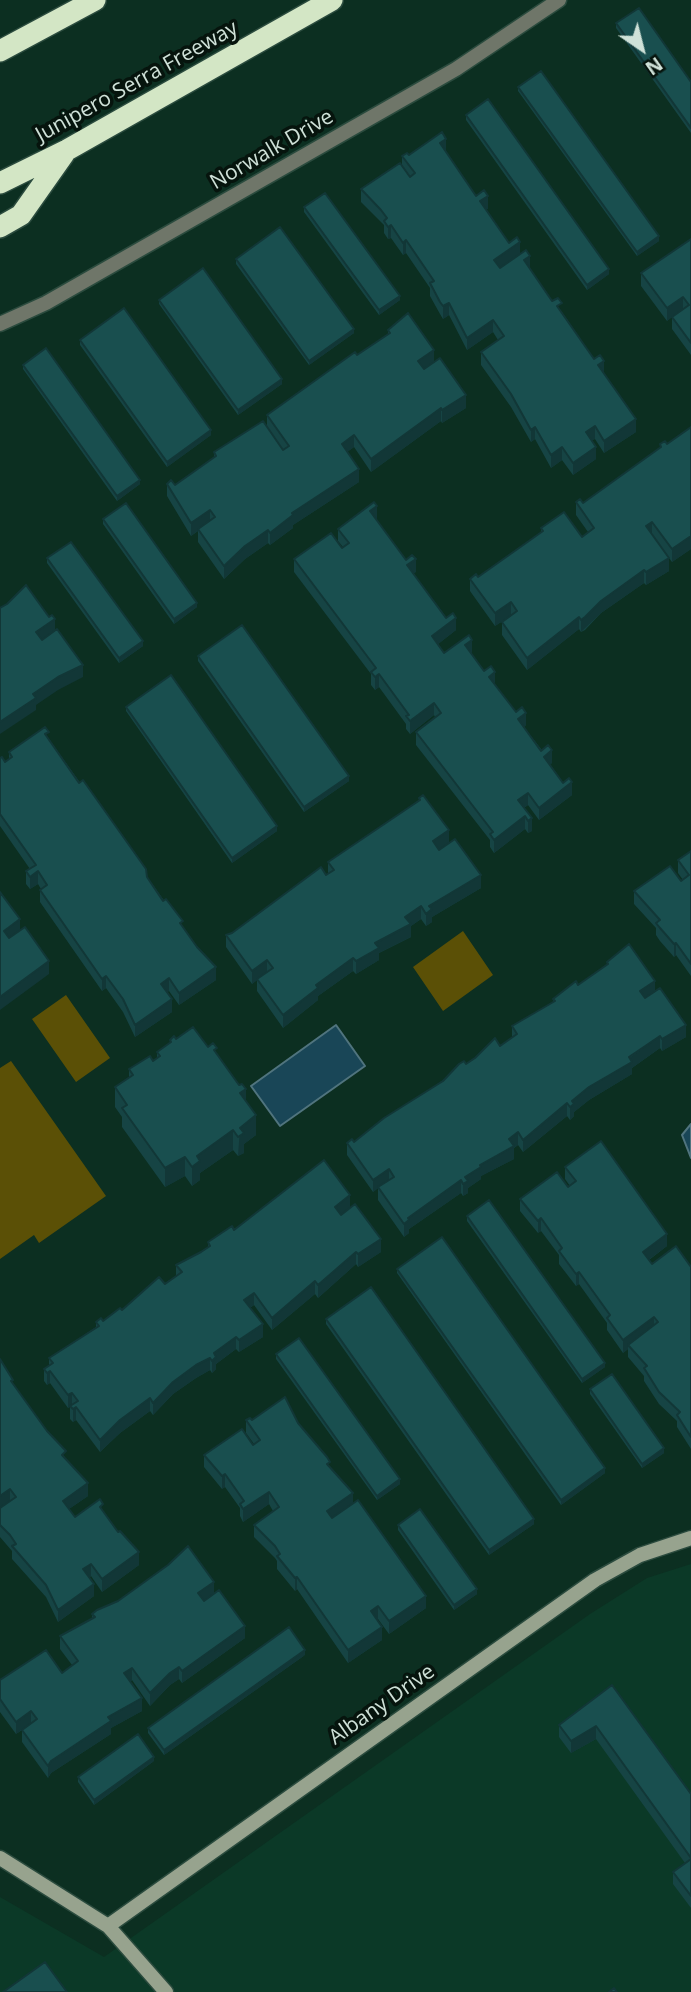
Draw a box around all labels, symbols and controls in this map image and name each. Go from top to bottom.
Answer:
north arrow [607,14,677,84]
street label: Junipero Serra Freeway [32,16,242,148]
text: N [640,51,668,81]
street label: Norwalk Drive [206,105,338,195]
street label: Albany Drive [324,1659,440,1751]

